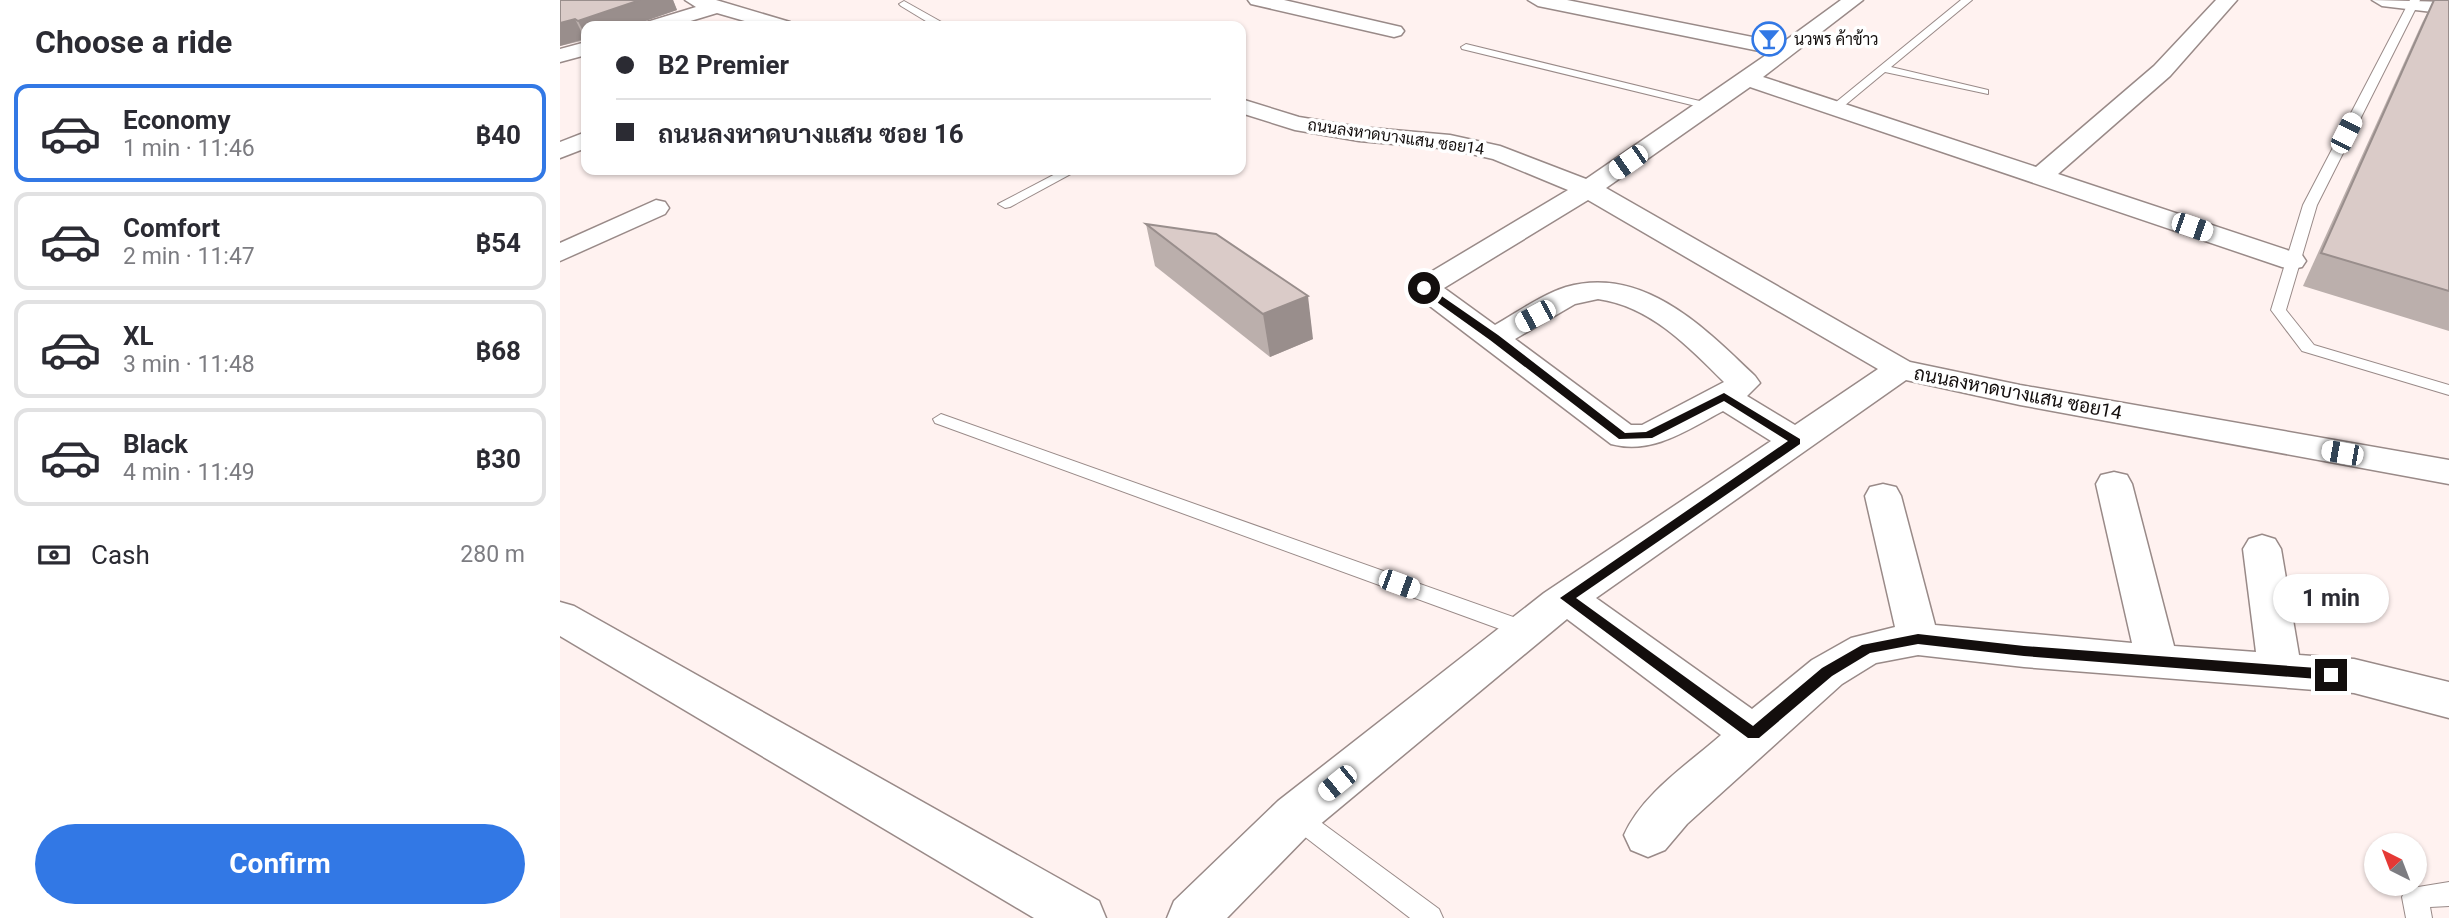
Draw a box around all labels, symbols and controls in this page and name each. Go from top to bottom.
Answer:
bar icon: นวพร ค้าข้าว [1750,20,1788,58]
text: Choose a ride [35,23,232,61]
place label: นวพร ค้าข้าว [1794,29,1878,49]
text: B2 Premier [658,50,789,80]
icon: car [39,102,102,165]
text: Economy [123,105,230,135]
car [2328,110,2365,156]
street label: ถนนลงหาดบางแสน ซอย14 [1307,115,1485,159]
text: ถนนลงหาดบางแสน ซอย 16 [658,119,964,149]
text: ฿40 [475,120,521,150]
text: 1 min · 11:46 [123,135,255,162]
car [1605,141,1652,183]
icon: car [39,210,102,273]
car [2169,210,2216,244]
text: Comfort [123,213,220,243]
text: ฿54 [475,228,521,258]
text: 2 min · 11:47 [123,243,255,270]
route start [1408,272,1440,304]
car [1512,297,1559,335]
icon: car [39,318,102,381]
text: XL [123,321,154,351]
text: ฿68 [475,336,521,366]
text: 3 min · 11:48 [123,351,255,378]
street label: ถนนลงหาดบางแสน ซอย14 [1912,362,2124,425]
icon: car [39,426,102,489]
text: Black [123,429,188,459]
car [2320,439,2365,467]
text: ฿30 [475,444,521,474]
text: 4 min · 11:49 [123,459,255,486]
icon: cash [35,536,73,574]
text: Cash [91,540,150,570]
text: 280 m [460,541,525,568]
car [1376,567,1423,601]
callout: 1 min [2273,574,2389,622]
text: 1 min [2302,585,2360,612]
route end [2315,659,2347,691]
car [1315,762,1360,804]
button: Confirm [35,824,525,904]
north arrow [2364,833,2427,896]
map controls [2364,833,2427,896]

